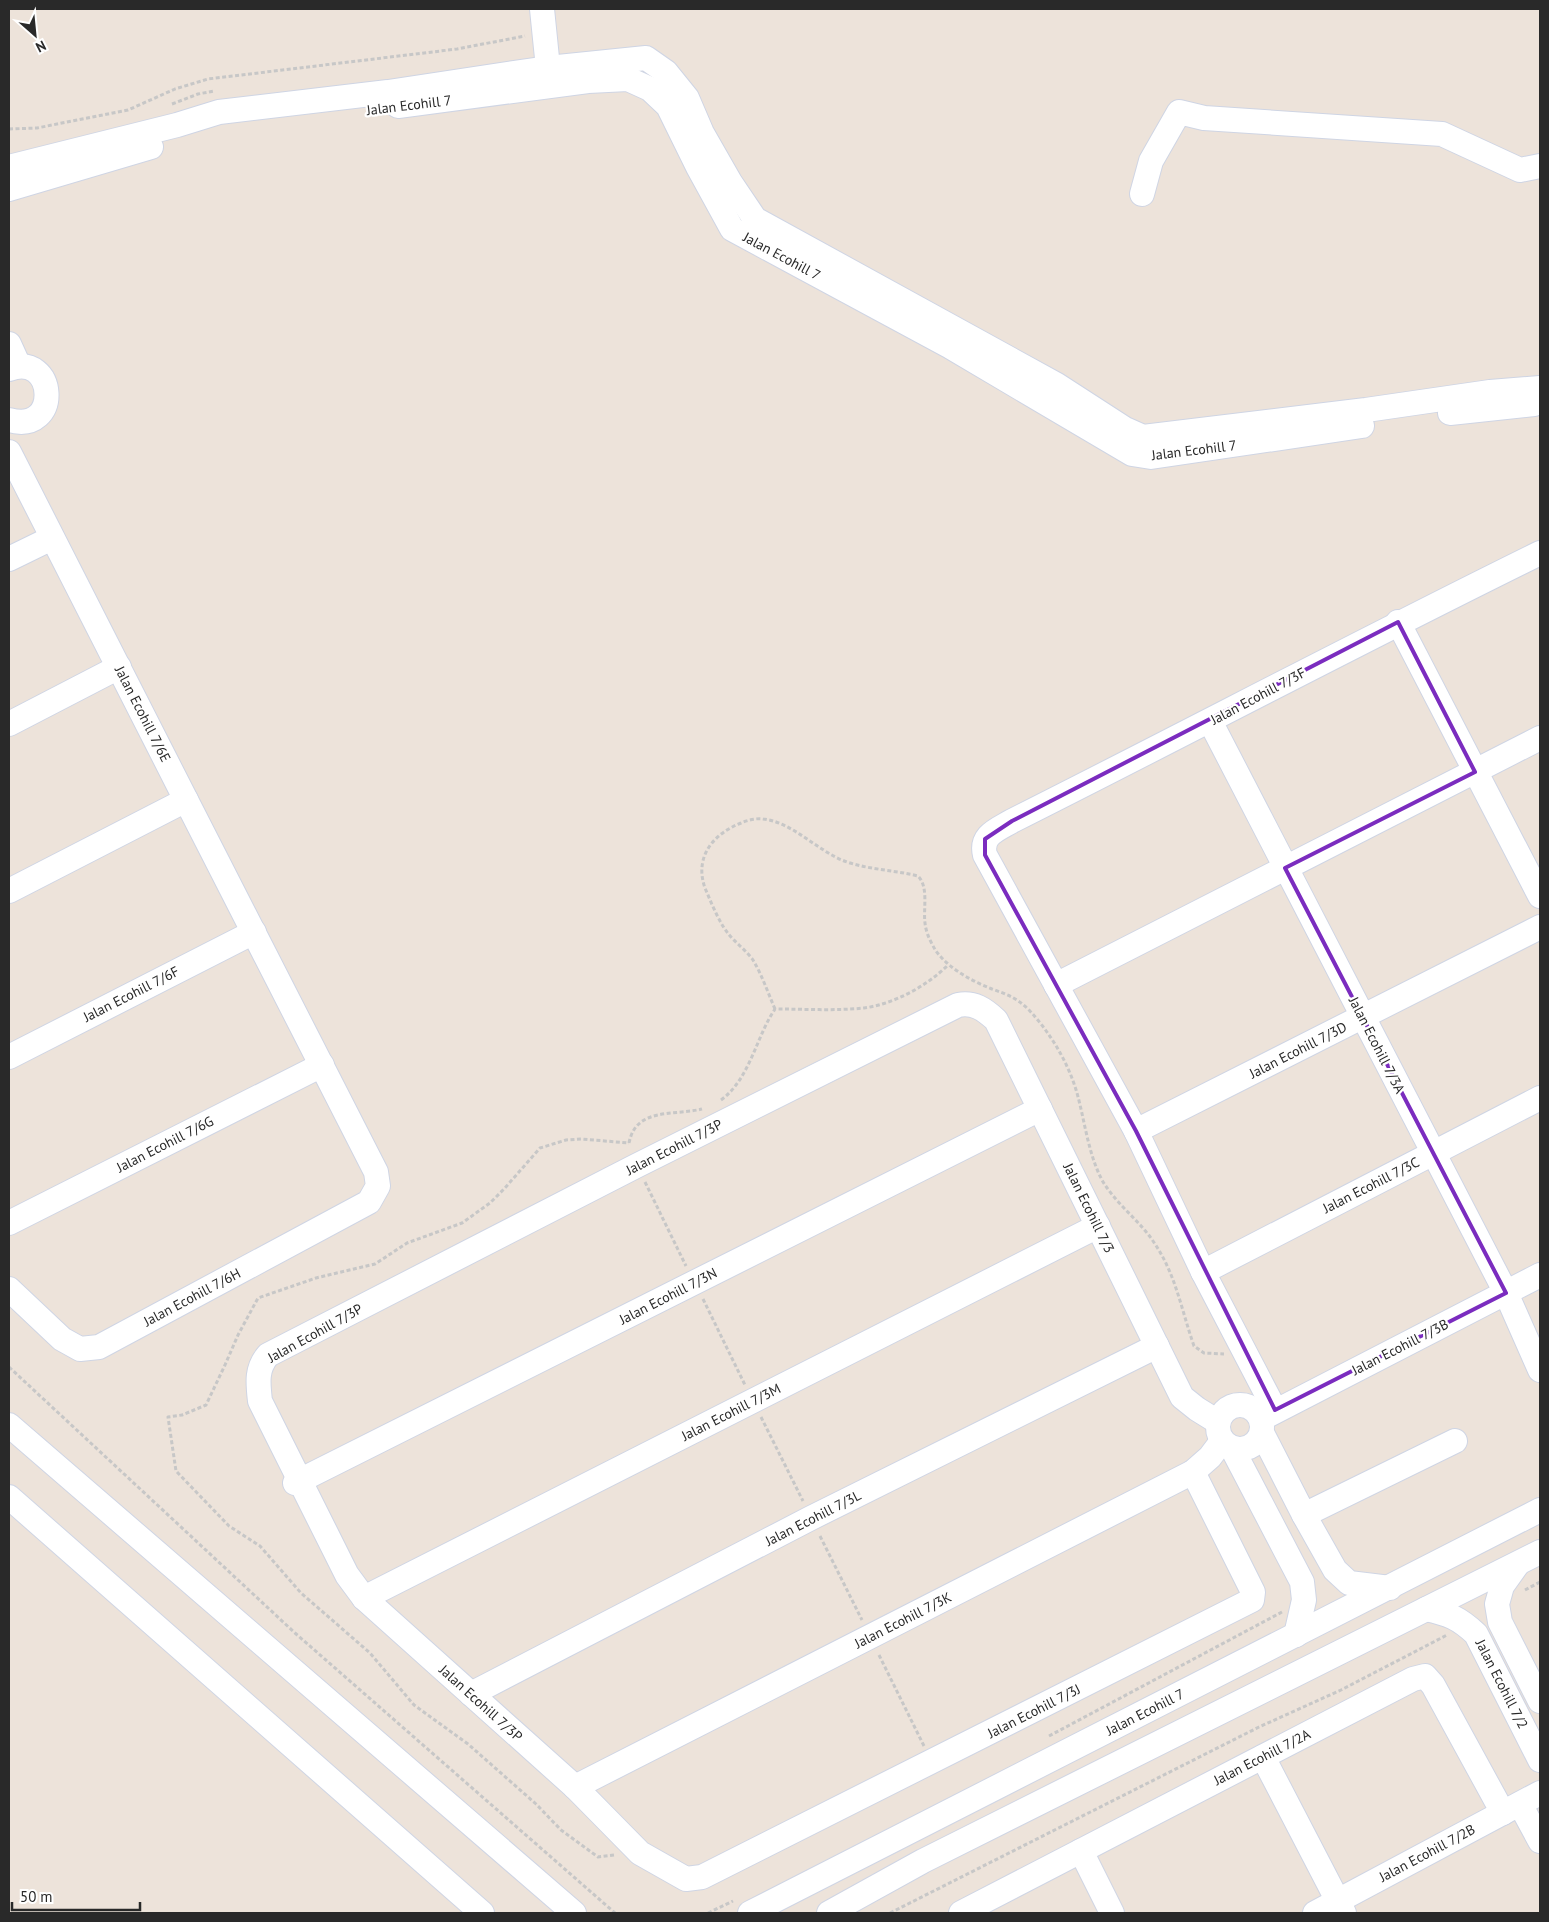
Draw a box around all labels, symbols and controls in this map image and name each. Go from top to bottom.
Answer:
north arrow [10,10,60,60]
text: N [33,36,49,57]
street label: Jalan Ecohill 7 [365,91,452,119]
street label: Jalan Ecohill 7 [739,228,824,284]
street label: Jalan Ecohill 7 [1150,436,1237,464]
street label: Jalan Ecohill 7/6E [111,662,175,765]
street label: Jalan Ecohill 7/3F [1206,663,1309,729]
street label: Jalan Ecohill 7/6F [79,962,182,1026]
street label: Jalan Ecohill 7/3A [1344,993,1409,1097]
street label: Jalan Ecohill 7/3D [1245,1018,1350,1083]
street label: Jalan Ecohill 7/6G [113,1112,217,1177]
street label: Jalan Ecohill 7/3P [622,1115,725,1179]
street label: Jalan Ecohill 7/3C [1319,1153,1422,1218]
street label: Jalan Ecohill 7/3 [1059,1159,1119,1256]
street label: Jalan Ecohill 7/6H [139,1264,244,1331]
street label: Jalan Ecohill 7/3N [615,1264,720,1329]
street label: Jalan Ecohill 7/3P [263,1299,366,1367]
street label: Jalan Ecohill 7/3B [1348,1315,1451,1380]
street label: Jalan Ecohill 7/3M [677,1379,784,1445]
street label: Jalan Ecohill 7/3L [761,1486,864,1550]
street label: Jalan Ecohill 7/3K [851,1588,955,1653]
street label: Jalan Ecohill 7/2 [1471,1635,1532,1732]
street label: Jalan Ecohill 7/3P [435,1660,526,1745]
street label: Jalan Ecohill 7/3J [984,1680,1084,1743]
street label: Jalan Ecohill 7 [1102,1685,1187,1740]
street label: Jalan Ecohill 7/2A [1210,1725,1314,1790]
street label: Jalan Ecohill 7/2B [1375,1820,1478,1886]
scale bar [12,1880,140,1912]
text: 50 m [20,1887,53,1906]

